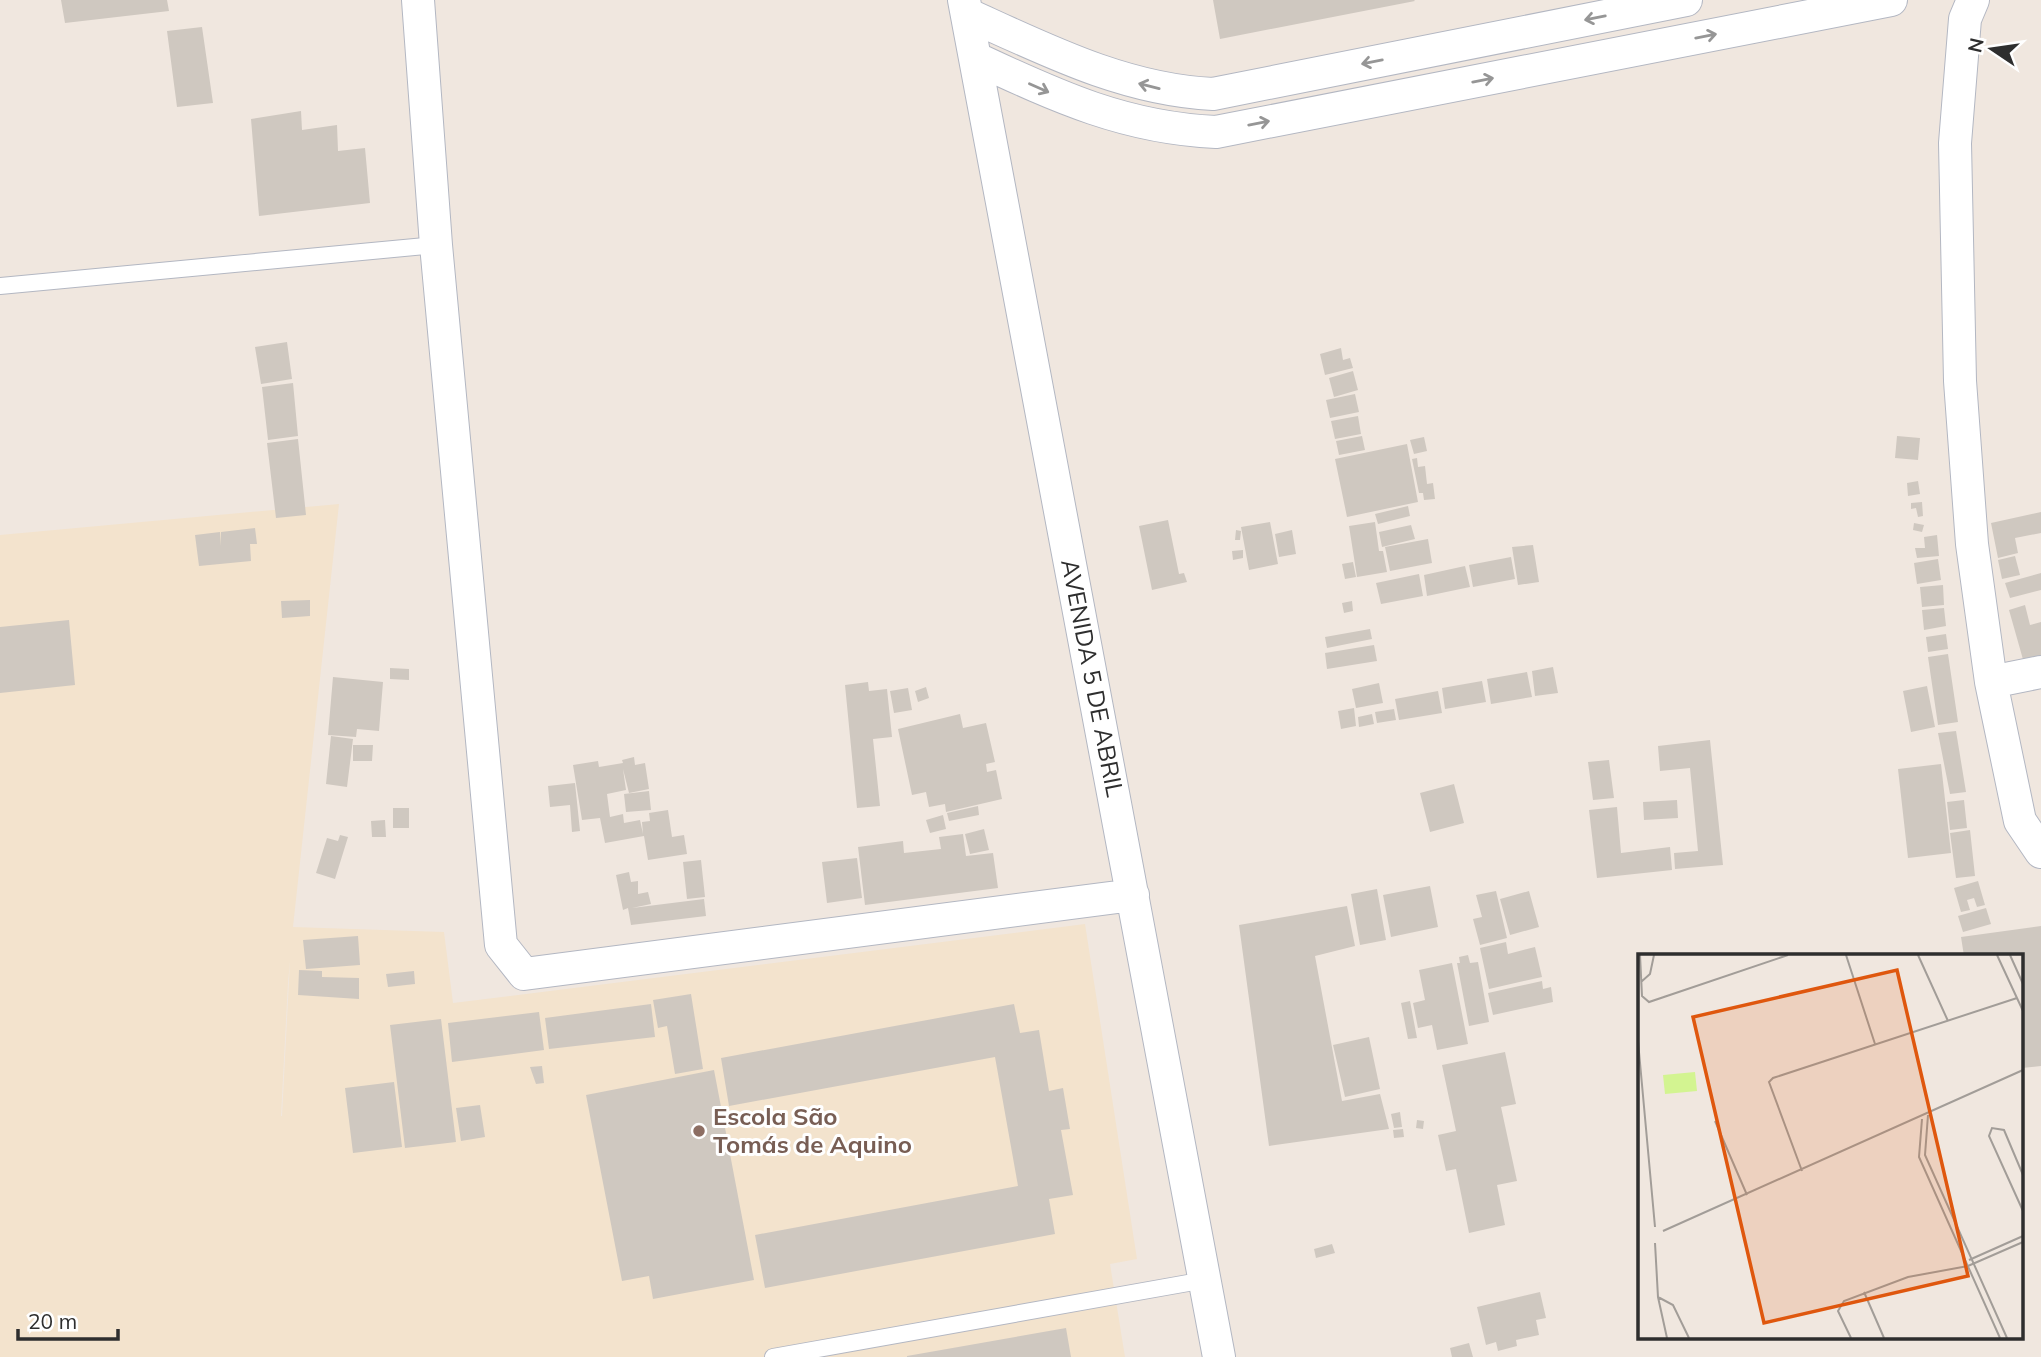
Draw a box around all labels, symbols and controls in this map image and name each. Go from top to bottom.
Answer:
one-way arrow [1584,12,1607,25]
north arrow [1957,14,2027,84]
one-way arrow [1694,29,1717,42]
text: N [1962,35,1989,55]
one-way arrow [1361,56,1384,70]
one-way arrow [1471,72,1494,86]
one-way arrow [1138,79,1161,92]
one-way arrow [1028,82,1050,95]
one-way arrow [1247,116,1270,129]
street label: AVENIDA 5 DE ABRIL [1055,556,1131,799]
inset map [1638,954,2024,1340]
place label: Escola São Tomás de Aquino [713,1101,912,1159]
marker: Escola São Tomás de Aquino [691,1123,707,1139]
scale bar [18,1298,117,1342]
text: 20 m [28,1308,77,1334]

